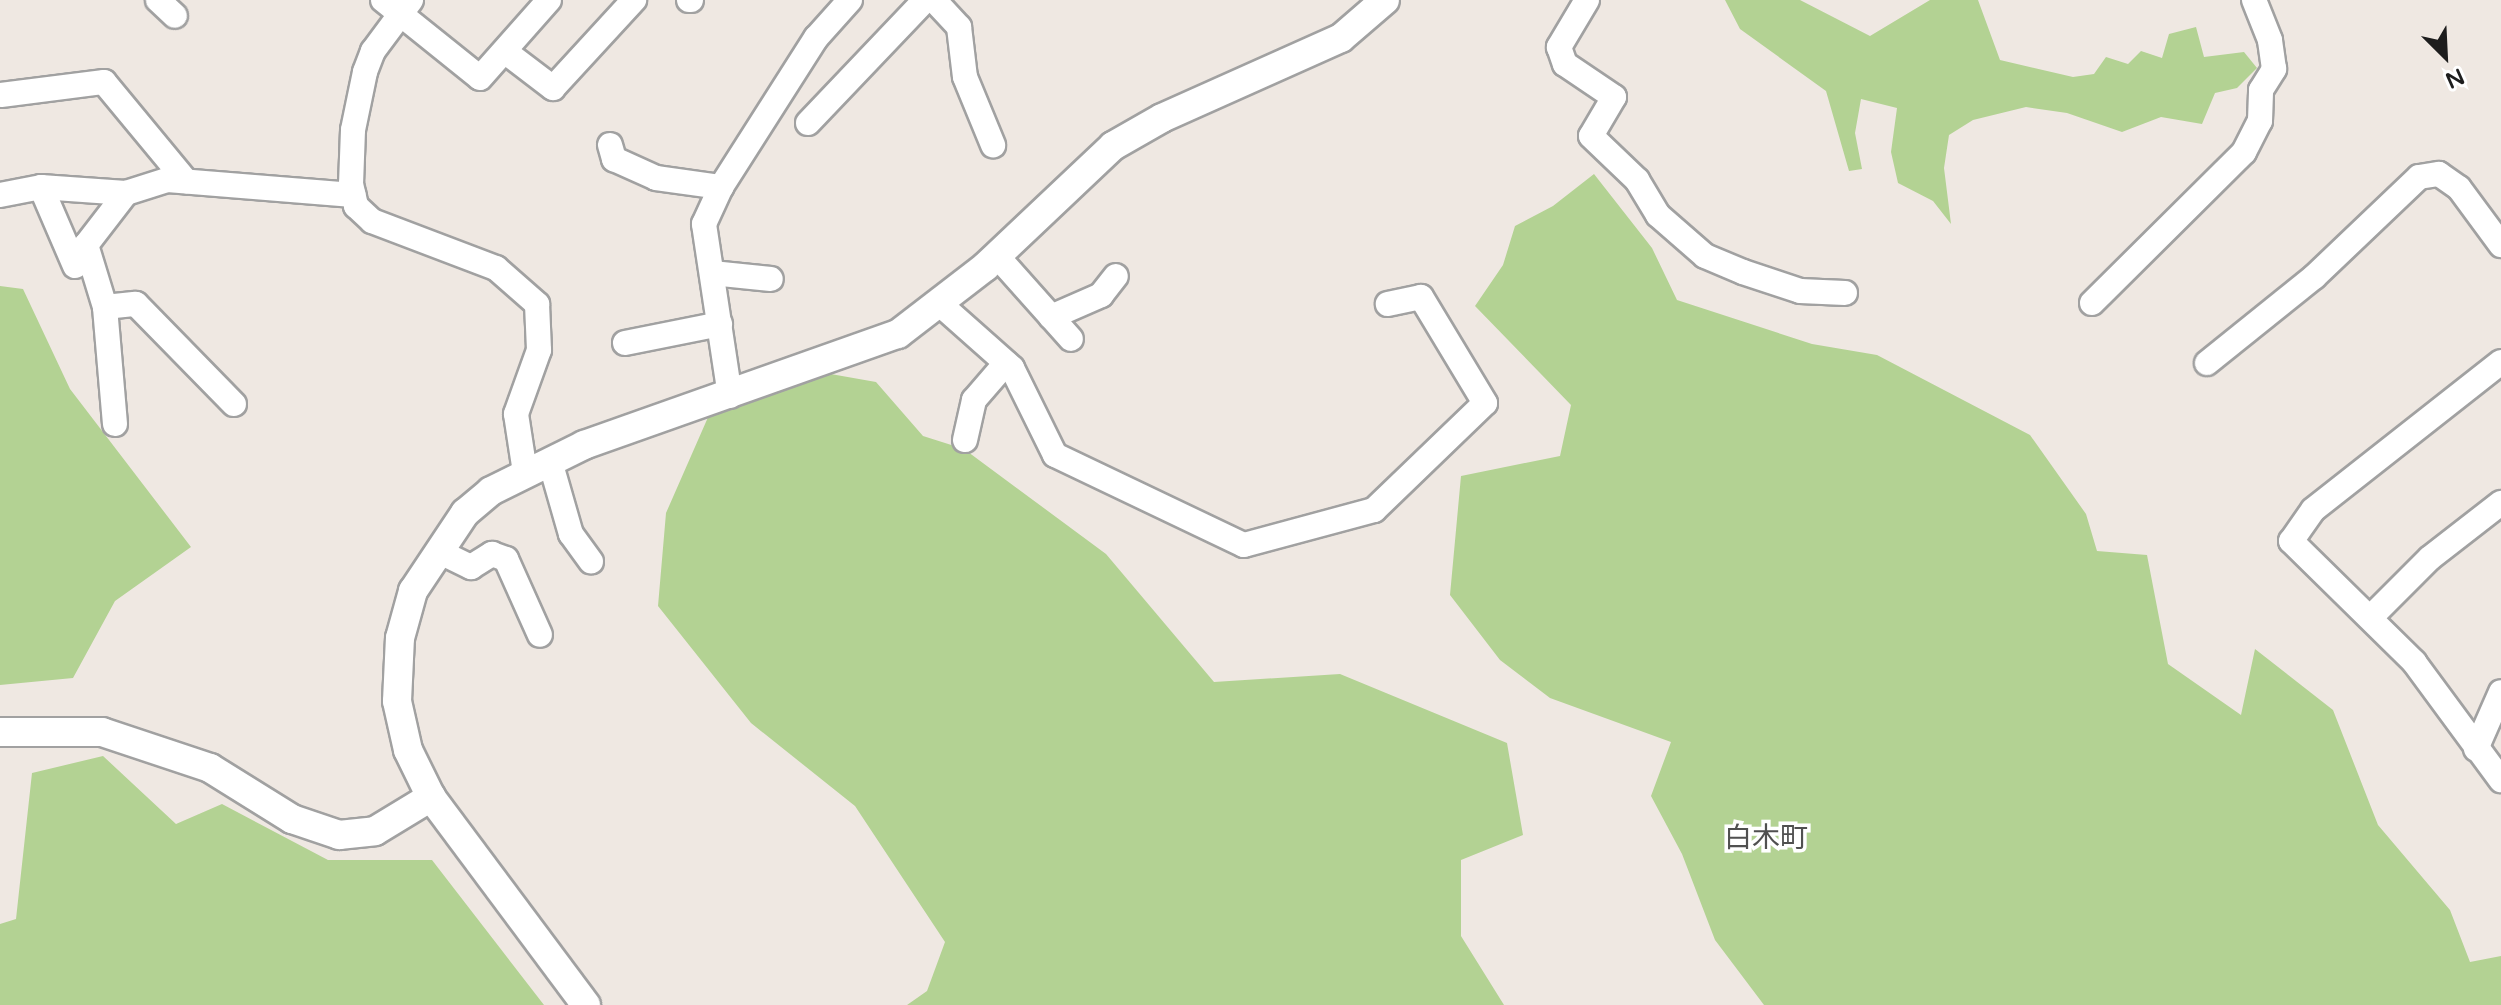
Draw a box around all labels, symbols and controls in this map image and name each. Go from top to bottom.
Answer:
north arrow [2405,16,2485,96]
text: N [2441,62,2468,93]
district label: 白木町 [1724,821,1808,855]

